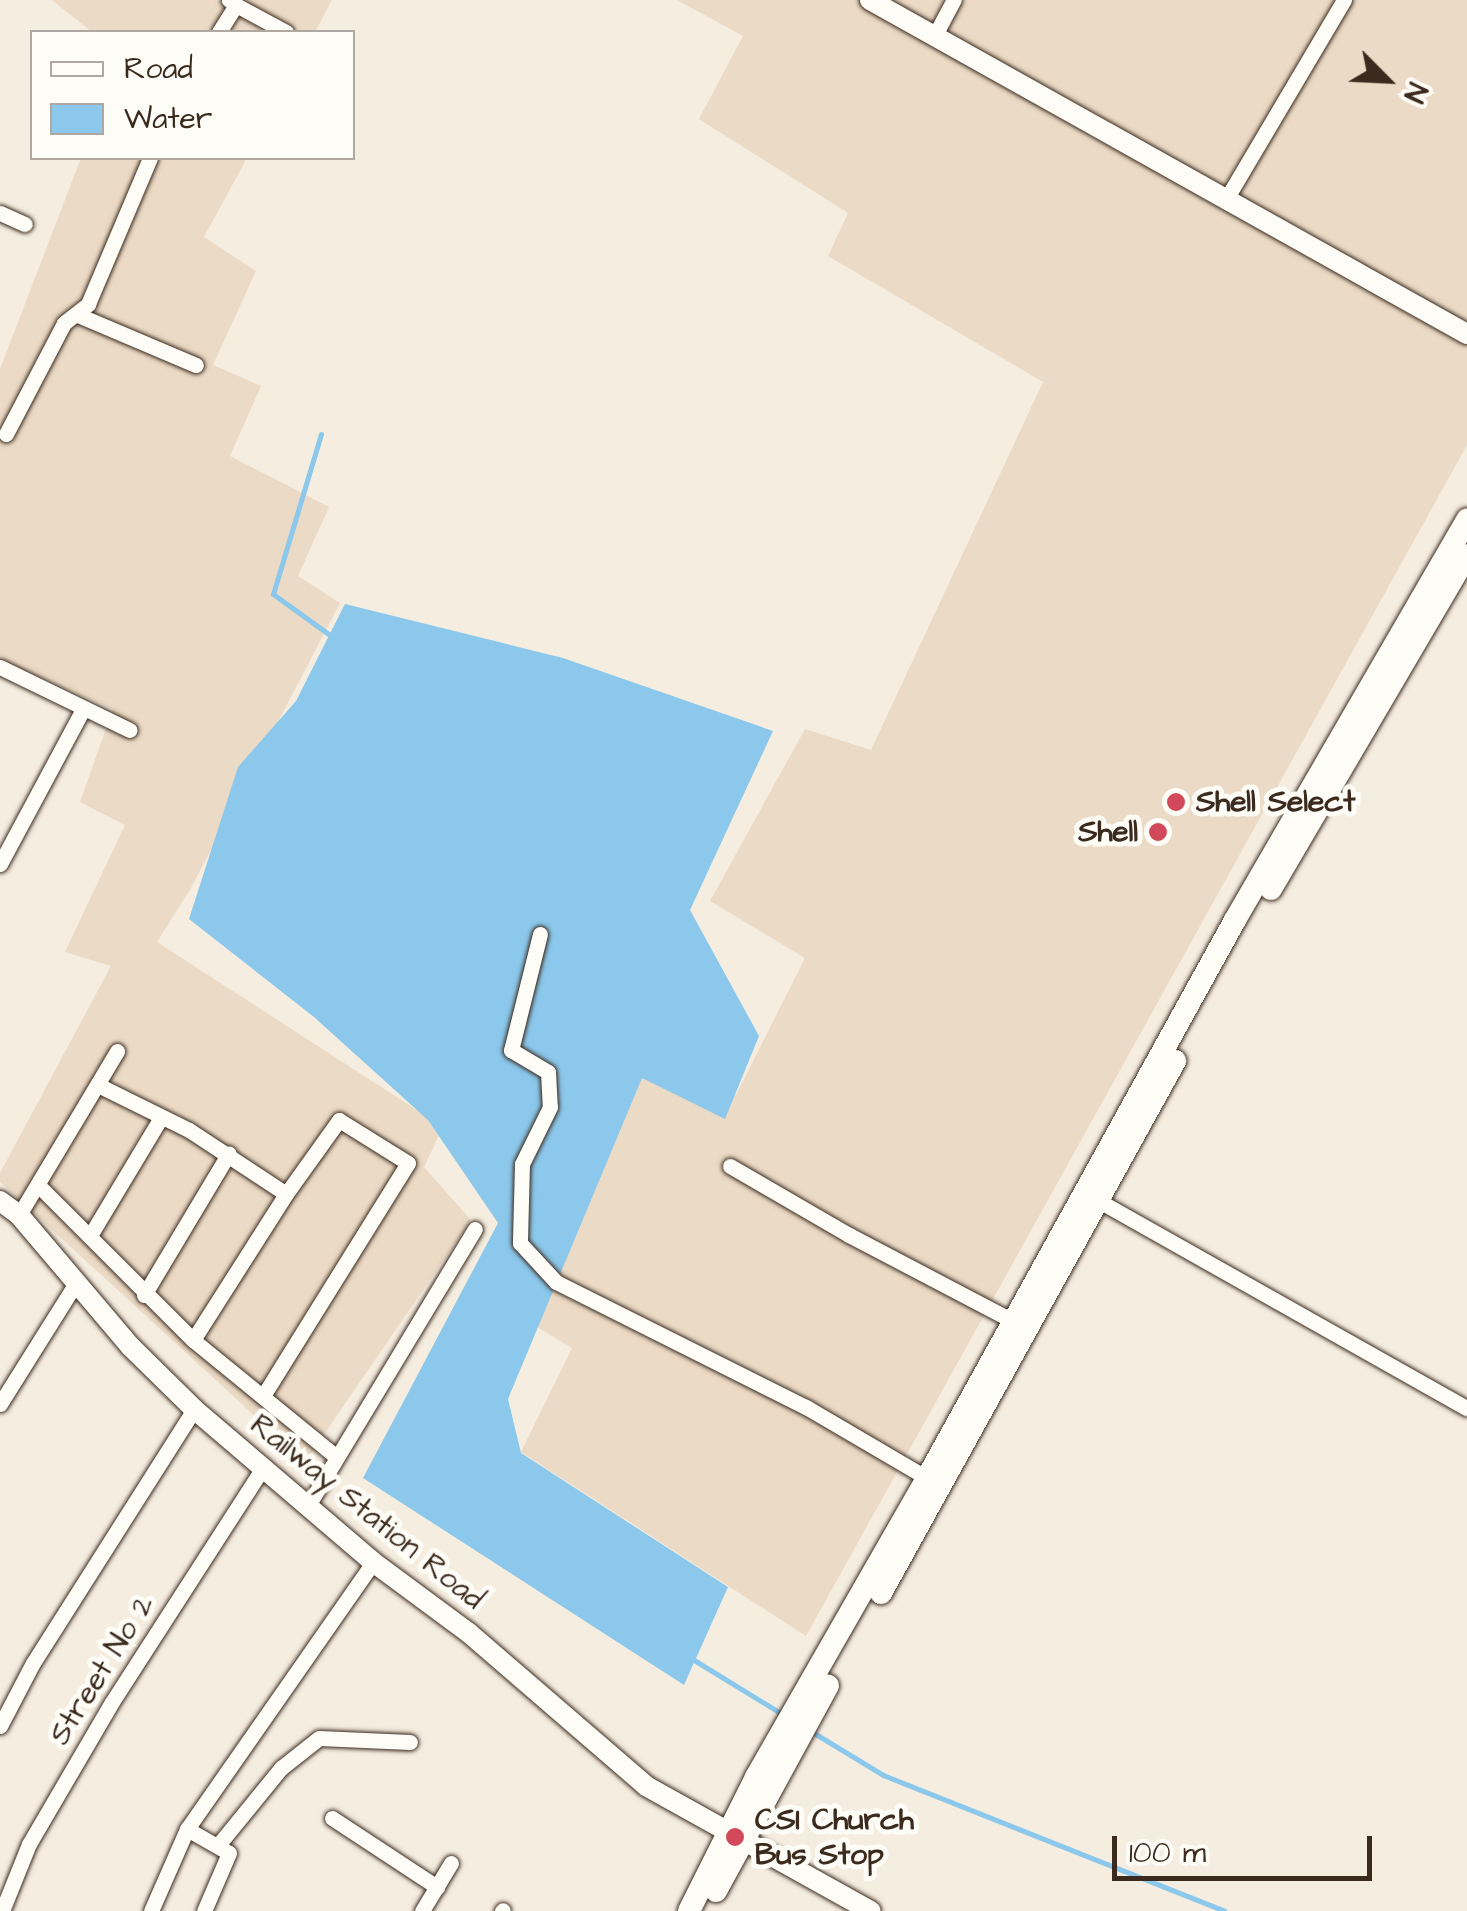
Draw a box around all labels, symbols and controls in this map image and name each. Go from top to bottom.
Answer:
legend [30,30,355,160]
north arrow [1337,30,1437,130]
text: Road [124,48,193,90]
text: N [1393,76,1436,108]
text: Water [124,98,212,140]
place label: Shell Select [1196,784,1355,820]
marker: Shell Select [1165,791,1187,813]
place label: Shell [1078,814,1138,850]
marker: Shell [1147,821,1169,843]
street label: Railway Station Road [243,1407,491,1617]
street label: Street No 2 [42,1589,162,1751]
place label: CSI Church Bus Stop [755,1802,914,1872]
scale bar [1117,1816,1377,1878]
marker: CSI Church Bus Stop [724,1826,746,1848]
text: 100 m [1129,1832,1206,1874]

